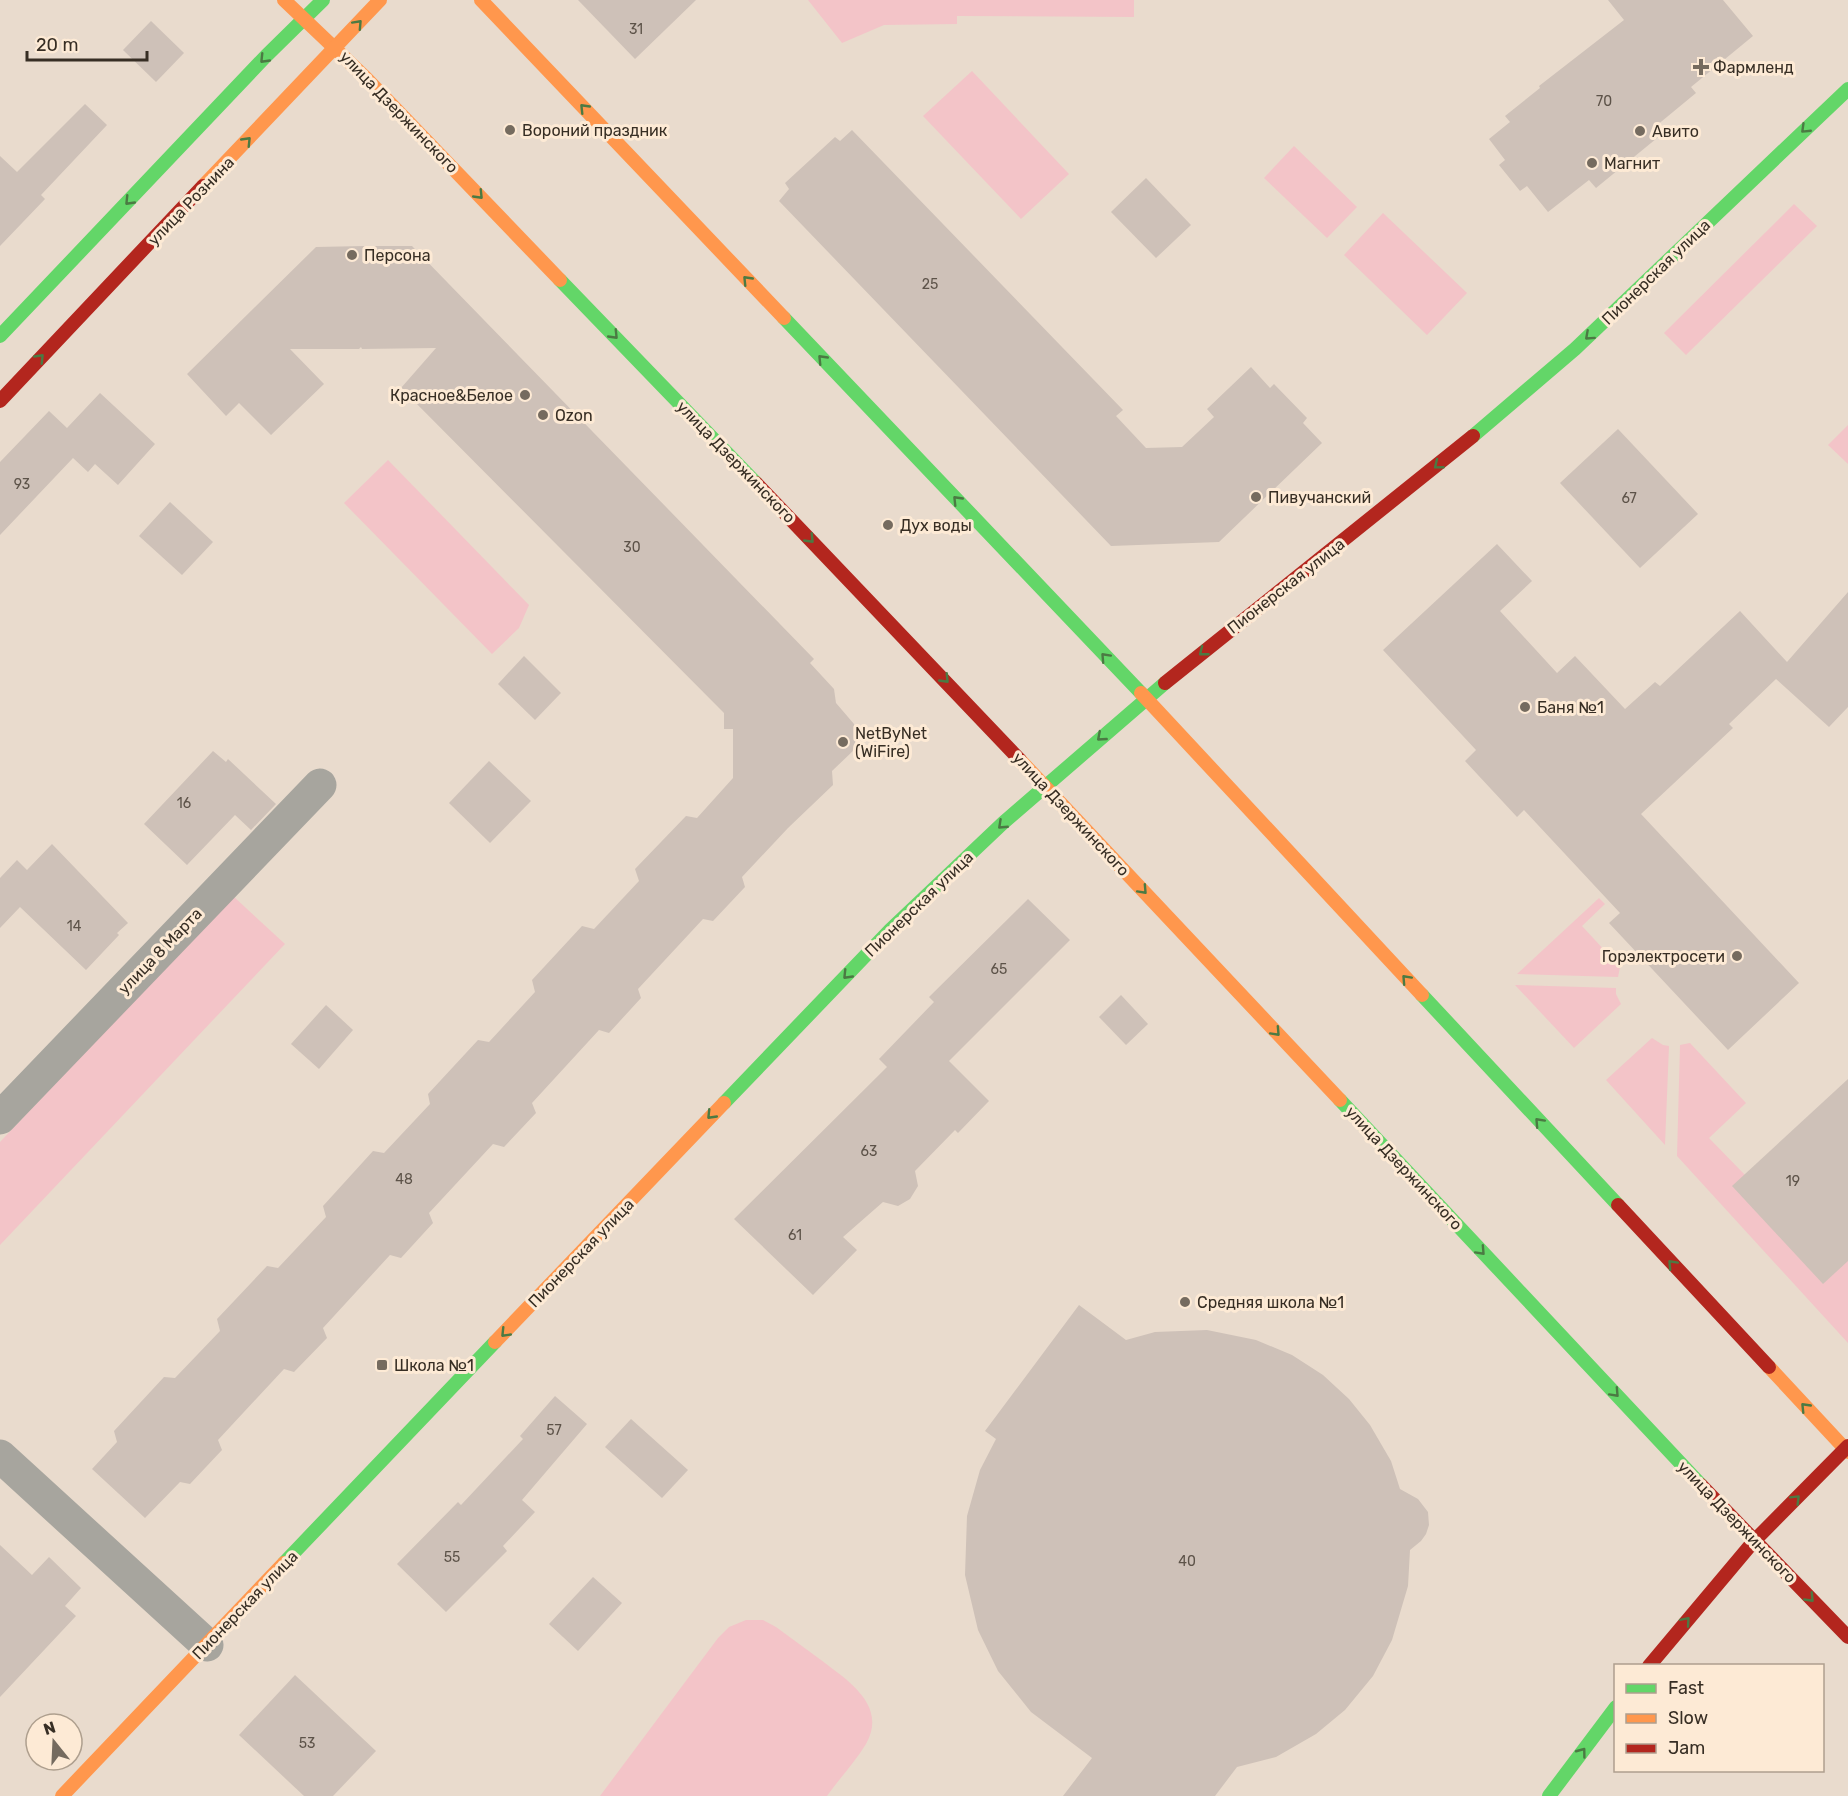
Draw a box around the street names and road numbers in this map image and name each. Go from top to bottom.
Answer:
street label: улица Дзержинского [336,47,462,177]
street label: улица Рознина [144,153,238,249]
street label: Пионерская улица [1598,215,1714,329]
street label: улица Дзержинского [673,397,799,527]
street label: Пионерская улица [1224,534,1348,638]
street label: улица Дзержинского [1009,748,1133,880]
street label: Пионерская улица [861,847,977,961]
street label: улица 8 Марта [114,904,206,998]
street label: улица Дзержинского [1342,1102,1466,1234]
street label: Пионерская улица [524,1195,638,1311]
street label: улица Дзержинского [1674,1457,1800,1587]
street label: Пионерская улица [188,1547,302,1663]

